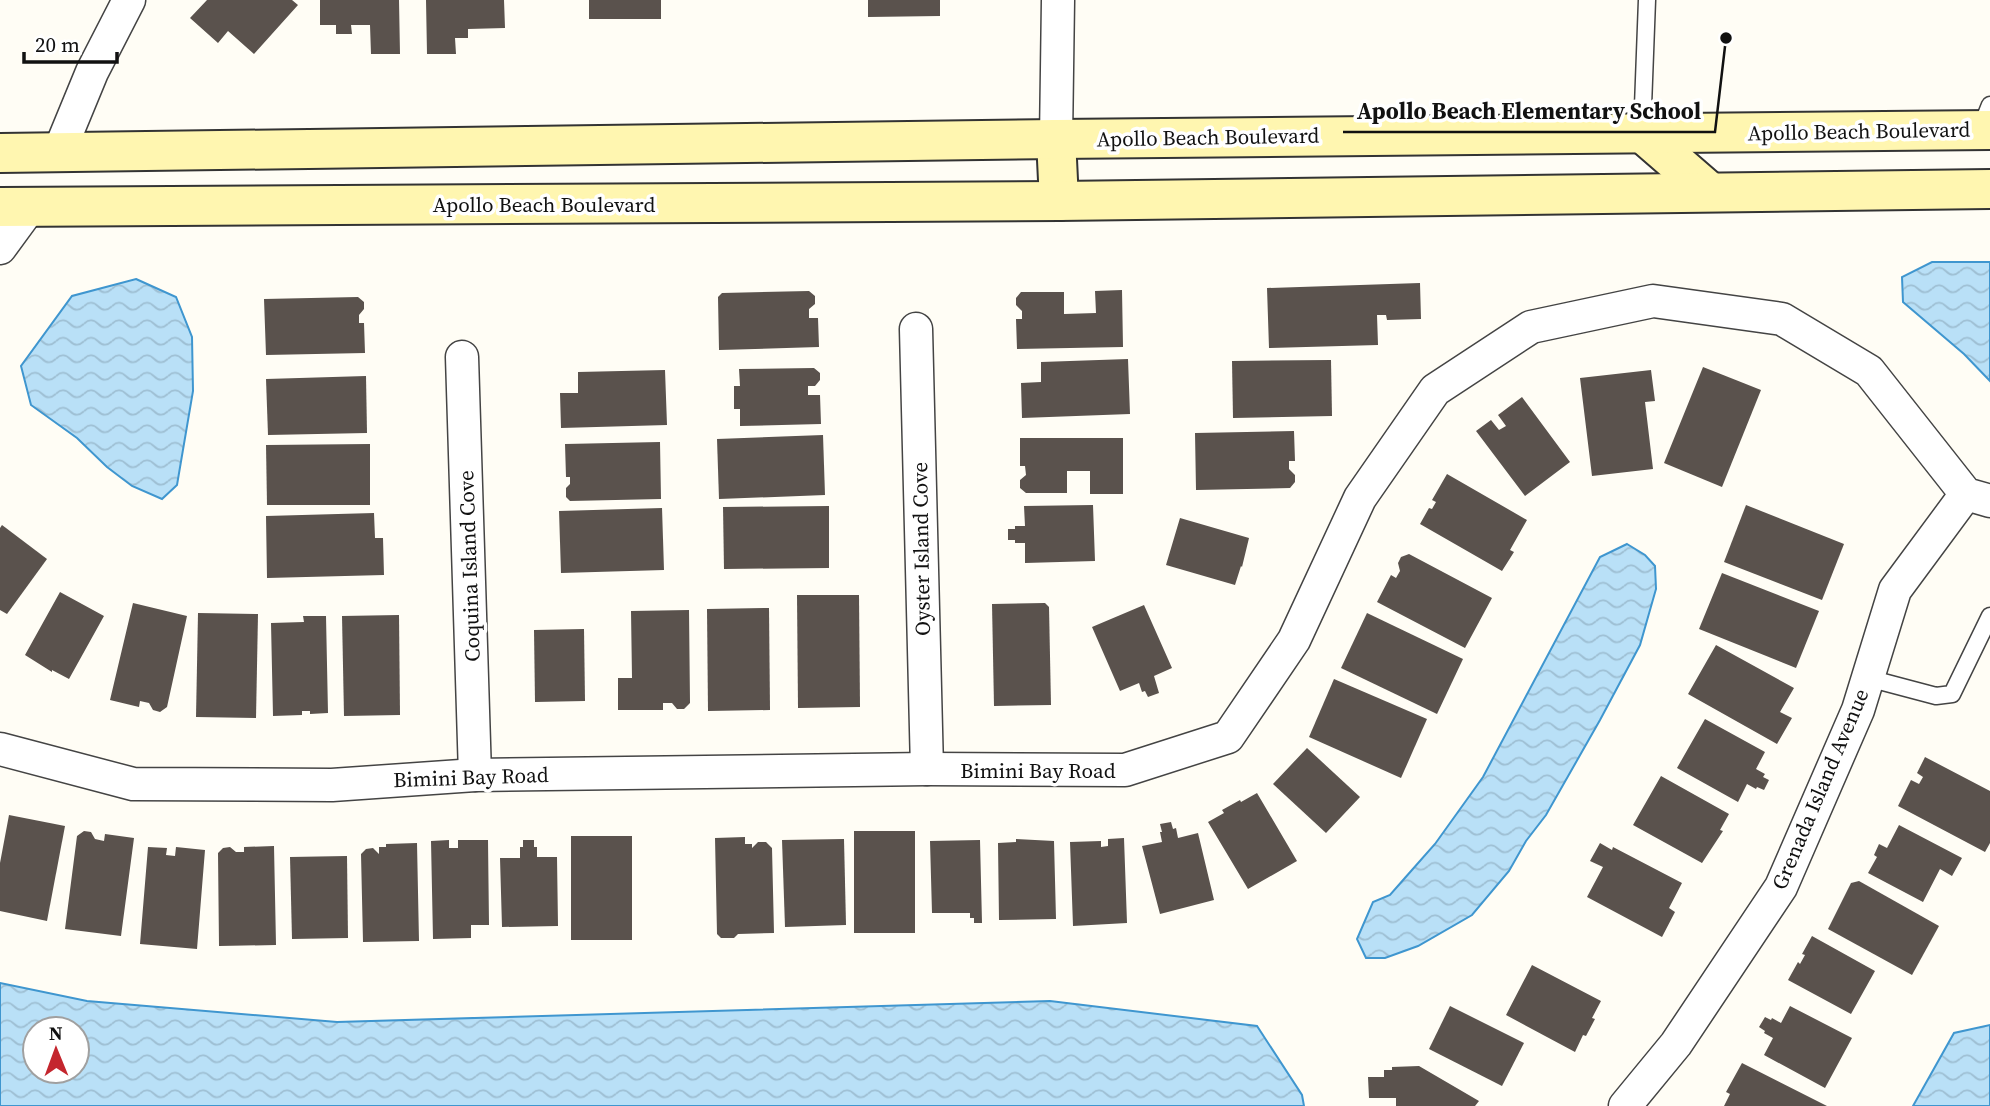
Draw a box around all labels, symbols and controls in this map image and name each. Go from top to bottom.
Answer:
scale bar [24,21,117,65]
text: 20 m [35,30,80,59]
callout: Apollo Beach Elementary School [1343,88,1715,132]
text: Apollo Beach Elementary School [1357,95,1701,127]
street label: Apollo Beach Boulevard [1747,115,1971,147]
street label: Apollo Beach Boulevard [1096,121,1320,153]
street label: Apollo Beach Boulevard [433,190,655,219]
street label: Oyster Island Cove [905,462,937,636]
street label: Coquina Island Cove [451,470,487,662]
street label: Grenada Island Avenue [1764,684,1876,894]
street label: Bimini Bay Road [960,756,1116,785]
street label: Bimini Bay Road [393,760,549,794]
north arrow [21,1015,91,1085]
text: N [49,1020,63,1046]

